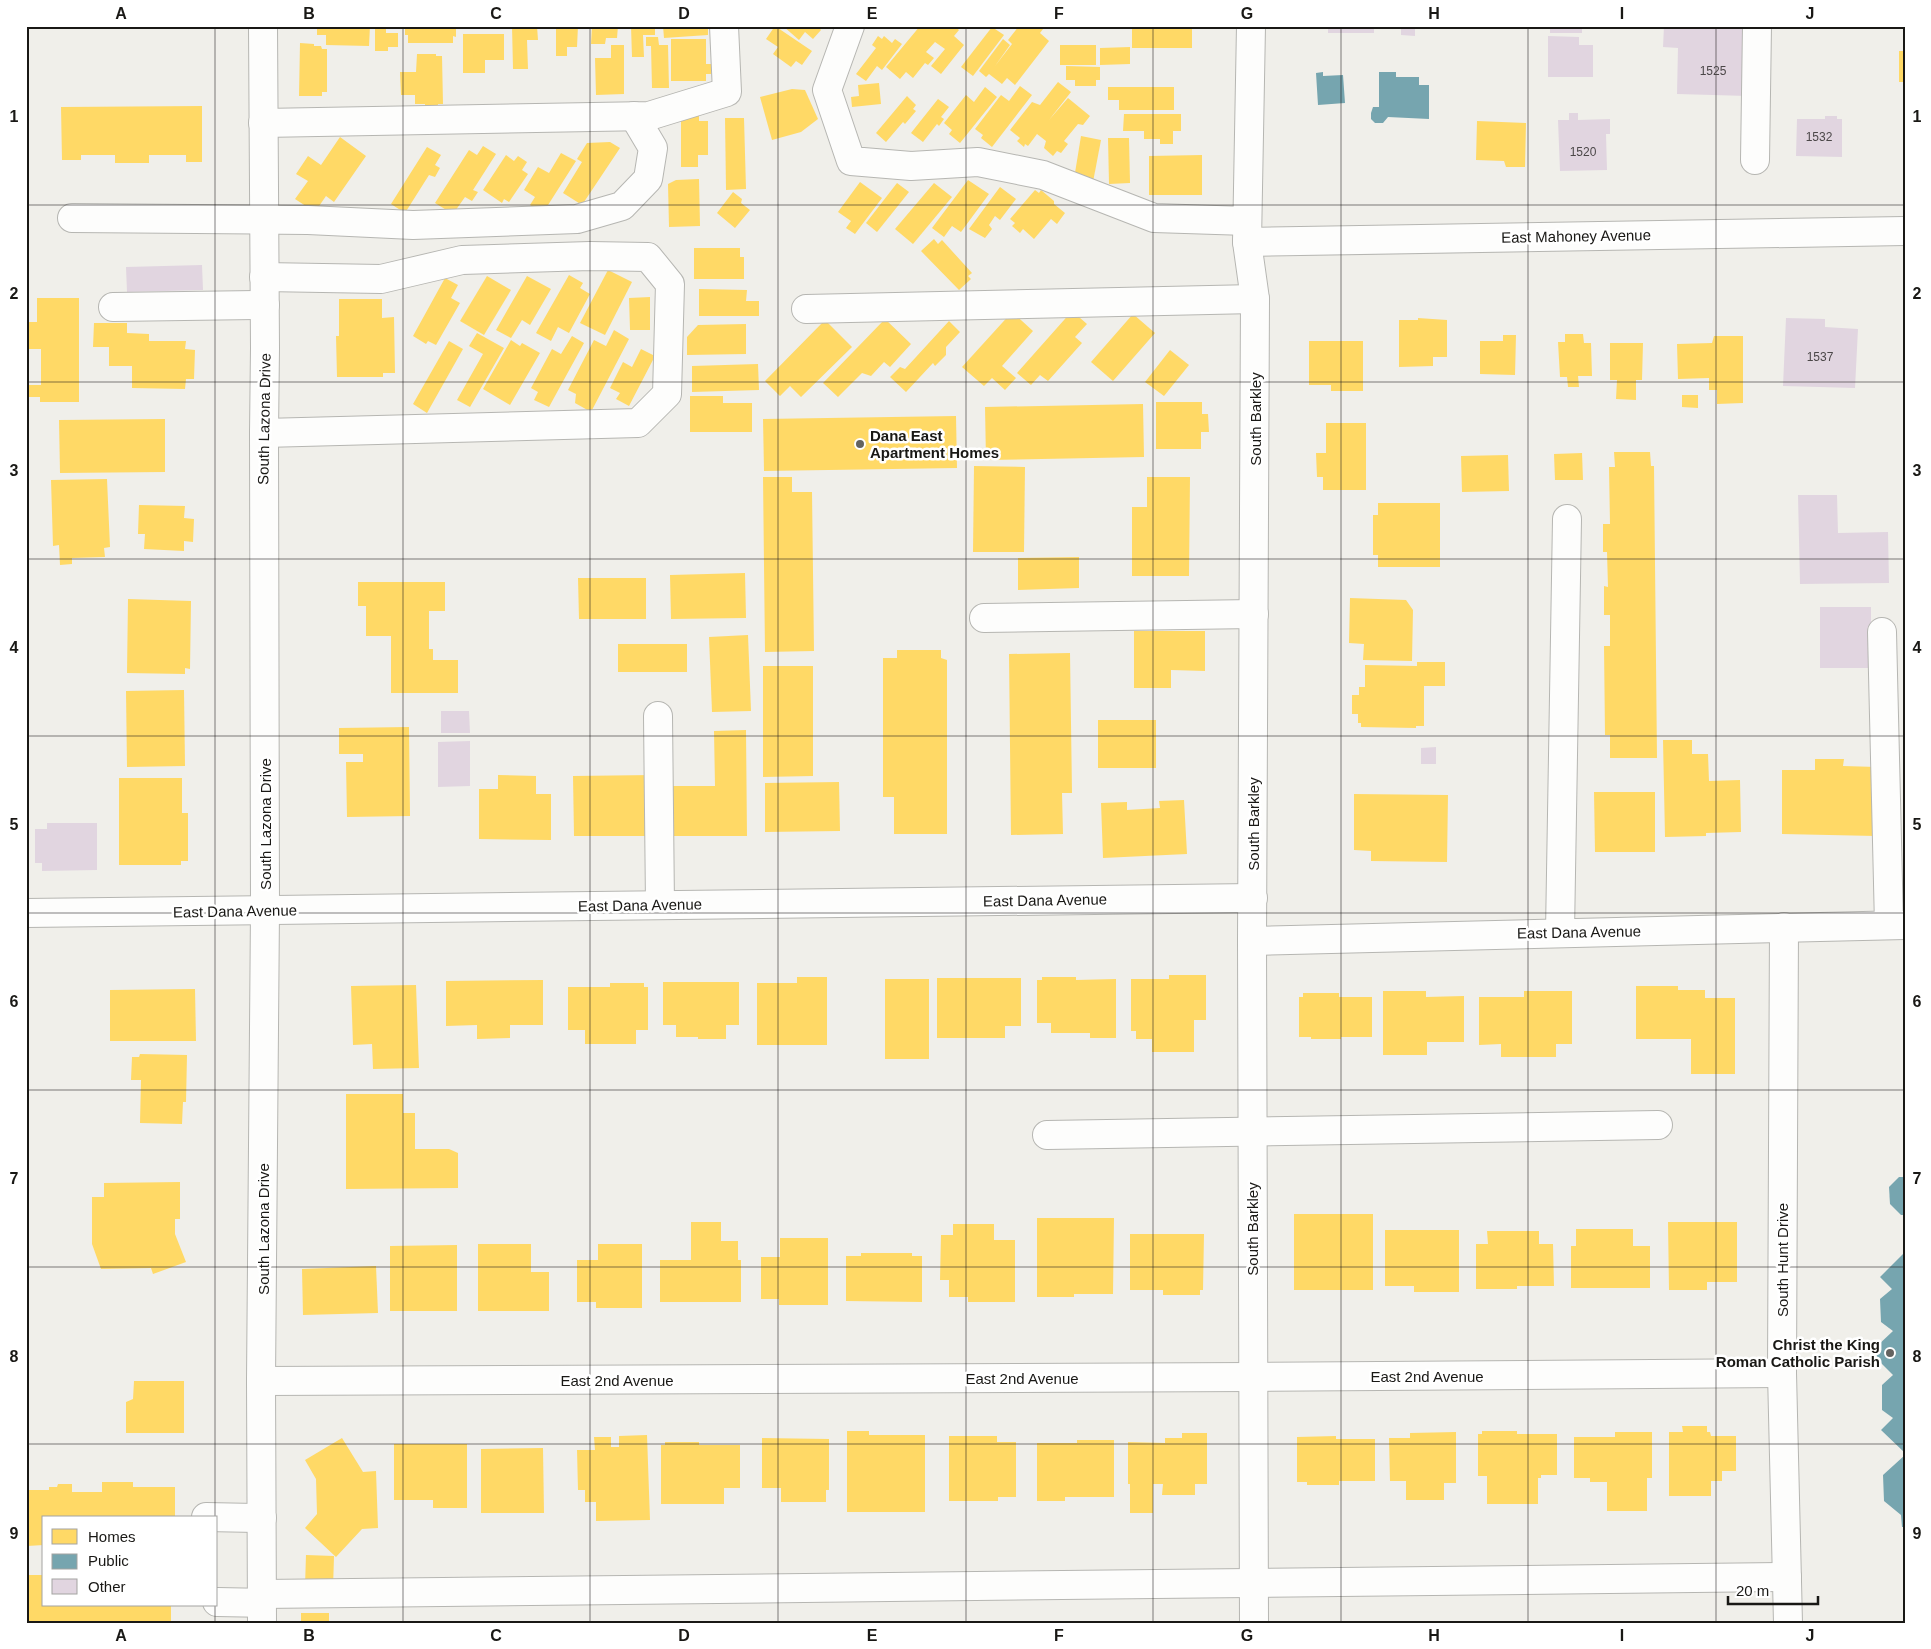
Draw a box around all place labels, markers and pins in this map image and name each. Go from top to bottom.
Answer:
place label: Dana East Apartment Homes [870,427,999,461]
marker: Dana East Apartment Homes [854,438,866,450]
place label: Christ the King Roman Catholic Parish [1716,1336,1880,1370]
marker: Christ the King Roman Catholic Parish [1884,1347,1896,1359]

